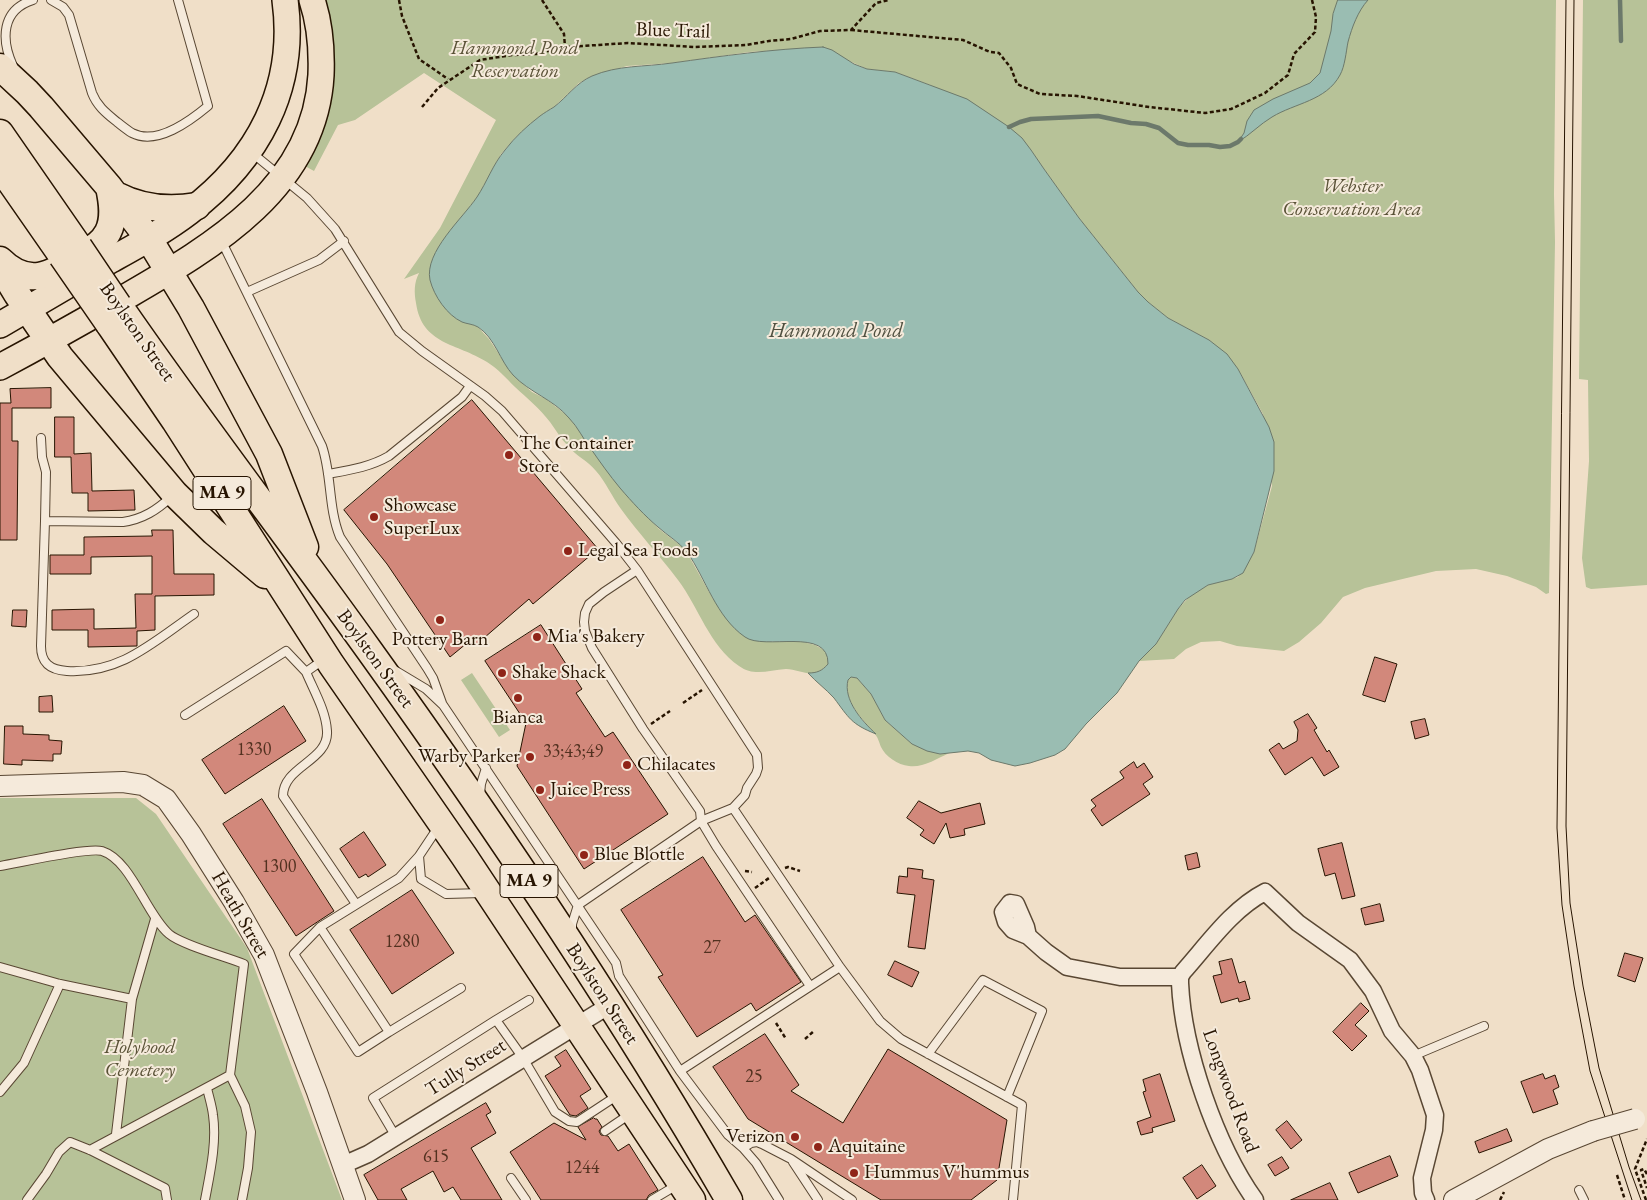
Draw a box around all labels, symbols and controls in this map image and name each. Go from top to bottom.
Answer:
street label: Blue Trail [635,18,711,44]
park label: Hammond Pond Reservation [451,37,579,84]
park label: Webster Conservation Area [1282,175,1422,222]
street label: Boylston Street [94,278,180,386]
water label: Hammond Pond [769,318,903,344]
place label: The Container Store [519,432,633,479]
marker: The Container Store [503,449,515,461]
road number: MA 9 [193,476,251,509]
place label: Showcase SuperLux [384,494,460,541]
marker: Showcase SuperLux [368,511,380,523]
place label: Legal Sea Foods [578,539,698,563]
marker: Legal Sea Foods [562,545,574,557]
street label: Boylston Street [331,605,419,713]
marker: Pottery Barn [434,614,446,626]
place label: Mia's Bakery [547,625,645,649]
place label: Pottery Barn [392,628,488,652]
marker: Mia's Bakery [531,631,543,643]
place label: Shake Shack [512,661,606,685]
marker: Shake Shack [496,667,508,679]
marker: Bianca [512,692,524,704]
place label: Bianca [493,706,543,730]
house number: 1330 [237,739,271,761]
house number: 33;43;49 [543,741,603,763]
place label: Warby Parker [418,745,520,769]
marker: Warby Parker [524,751,536,763]
place label: Chilacates [637,753,716,777]
marker: Chilacates [621,759,633,771]
place label: Juice Press [550,778,630,802]
marker: Juice Press [534,784,546,796]
place label: Blue Blottle [594,843,684,867]
marker: Blue Blottle [578,849,590,861]
house number: 1300 [262,856,296,878]
road number: MA 9 [500,864,558,898]
street label: Heath Street [205,867,275,963]
house number: 1280 [385,931,419,953]
house number: 27 [703,937,721,959]
street label: Boylston Street [560,939,644,1049]
street label: Longwood Road [1197,1026,1263,1156]
street label: Tully Street [421,1034,511,1102]
park label: Holyhood Cemetery [104,1036,176,1083]
house number: 25 [745,1066,763,1088]
place label: Verizon [726,1125,785,1149]
marker: Verizon [789,1131,801,1143]
place label: Aquitaine [828,1135,905,1159]
marker: Aquitaine [812,1141,824,1153]
house number: 615 [423,1146,449,1168]
house number: 1244 [565,1157,599,1179]
place label: Hummus V'hummus [864,1161,1029,1185]
marker: Hummus V'hummus [848,1167,860,1179]

